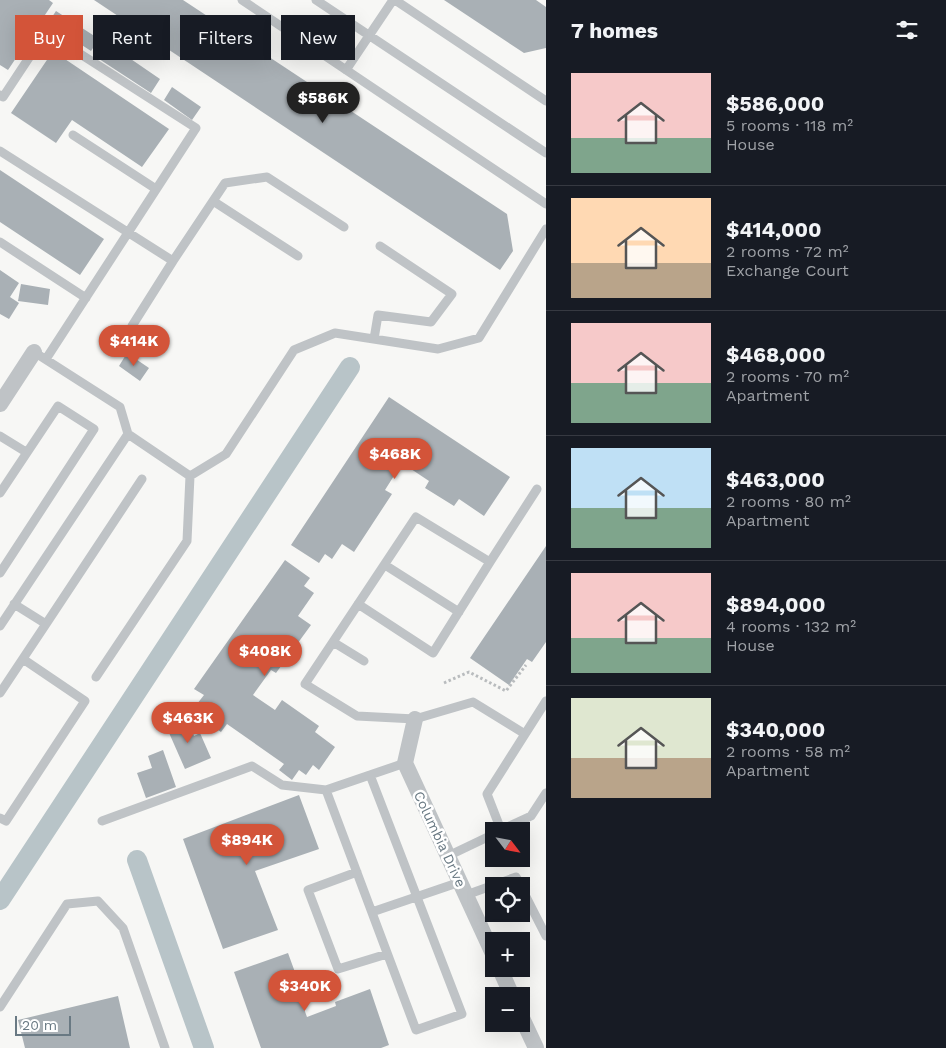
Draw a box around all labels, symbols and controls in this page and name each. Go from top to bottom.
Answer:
chip: Buy [15,15,83,60]
chip: Rent [93,15,170,60]
chip: Filters [180,15,271,60]
chip: New [281,15,355,60]
icon: filters [893,16,921,44]
text: 7 homes [571,18,658,43]
pin: $586K [288,82,358,124]
text: $586K [298,88,348,107]
text: $586,000 [726,91,824,116]
icon: home [611,93,671,153]
text: 5 rooms · 118 m² [726,116,853,135]
text: House [726,135,775,154]
text: $414,000 [726,217,822,242]
icon: home [611,218,671,278]
text: 2 rooms · 72 m² [726,242,849,261]
text: Exchange Court [726,261,849,280]
pin: $414K [99,324,169,367]
text: $414K [110,331,158,350]
text: $468,000 [726,342,826,367]
icon: home [611,343,671,403]
text: 2 rooms · 70 m² [726,367,849,386]
text: Apartment [726,386,809,405]
pin: $468K [360,438,430,480]
text: $468K [369,444,421,463]
text: $463,000 [726,467,825,492]
icon: home [611,468,671,528]
text: 2 rooms · 80 m² [726,492,851,511]
text: Apartment [726,511,809,530]
text: $894,000 [726,592,826,617]
icon: home [611,593,671,653]
text: 4 rooms · 132 m² [726,617,856,636]
pin: $408K [230,634,300,677]
text: House [726,636,775,655]
text: $408K [239,641,291,660]
pin: $463K [153,702,223,744]
text: $463K [162,708,214,727]
text: $340,000 [726,717,825,742]
icon: home [611,718,671,778]
text: 2 rooms · 58 m² [726,742,850,761]
text: Apartment [726,761,809,780]
street label: Columbia Drive [411,789,469,889]
north arrow [485,822,530,868]
map controls [485,822,530,1032]
pin: $894K [212,824,282,866]
text: $894K [221,830,273,849]
button: locate [485,877,530,922]
button: + [485,932,530,977]
pin: $340K [270,970,340,1012]
text: $340K [279,976,331,995]
button: − [485,987,530,1032]
scale bar [15,1013,71,1036]
text: 20 m [22,1017,57,1033]

